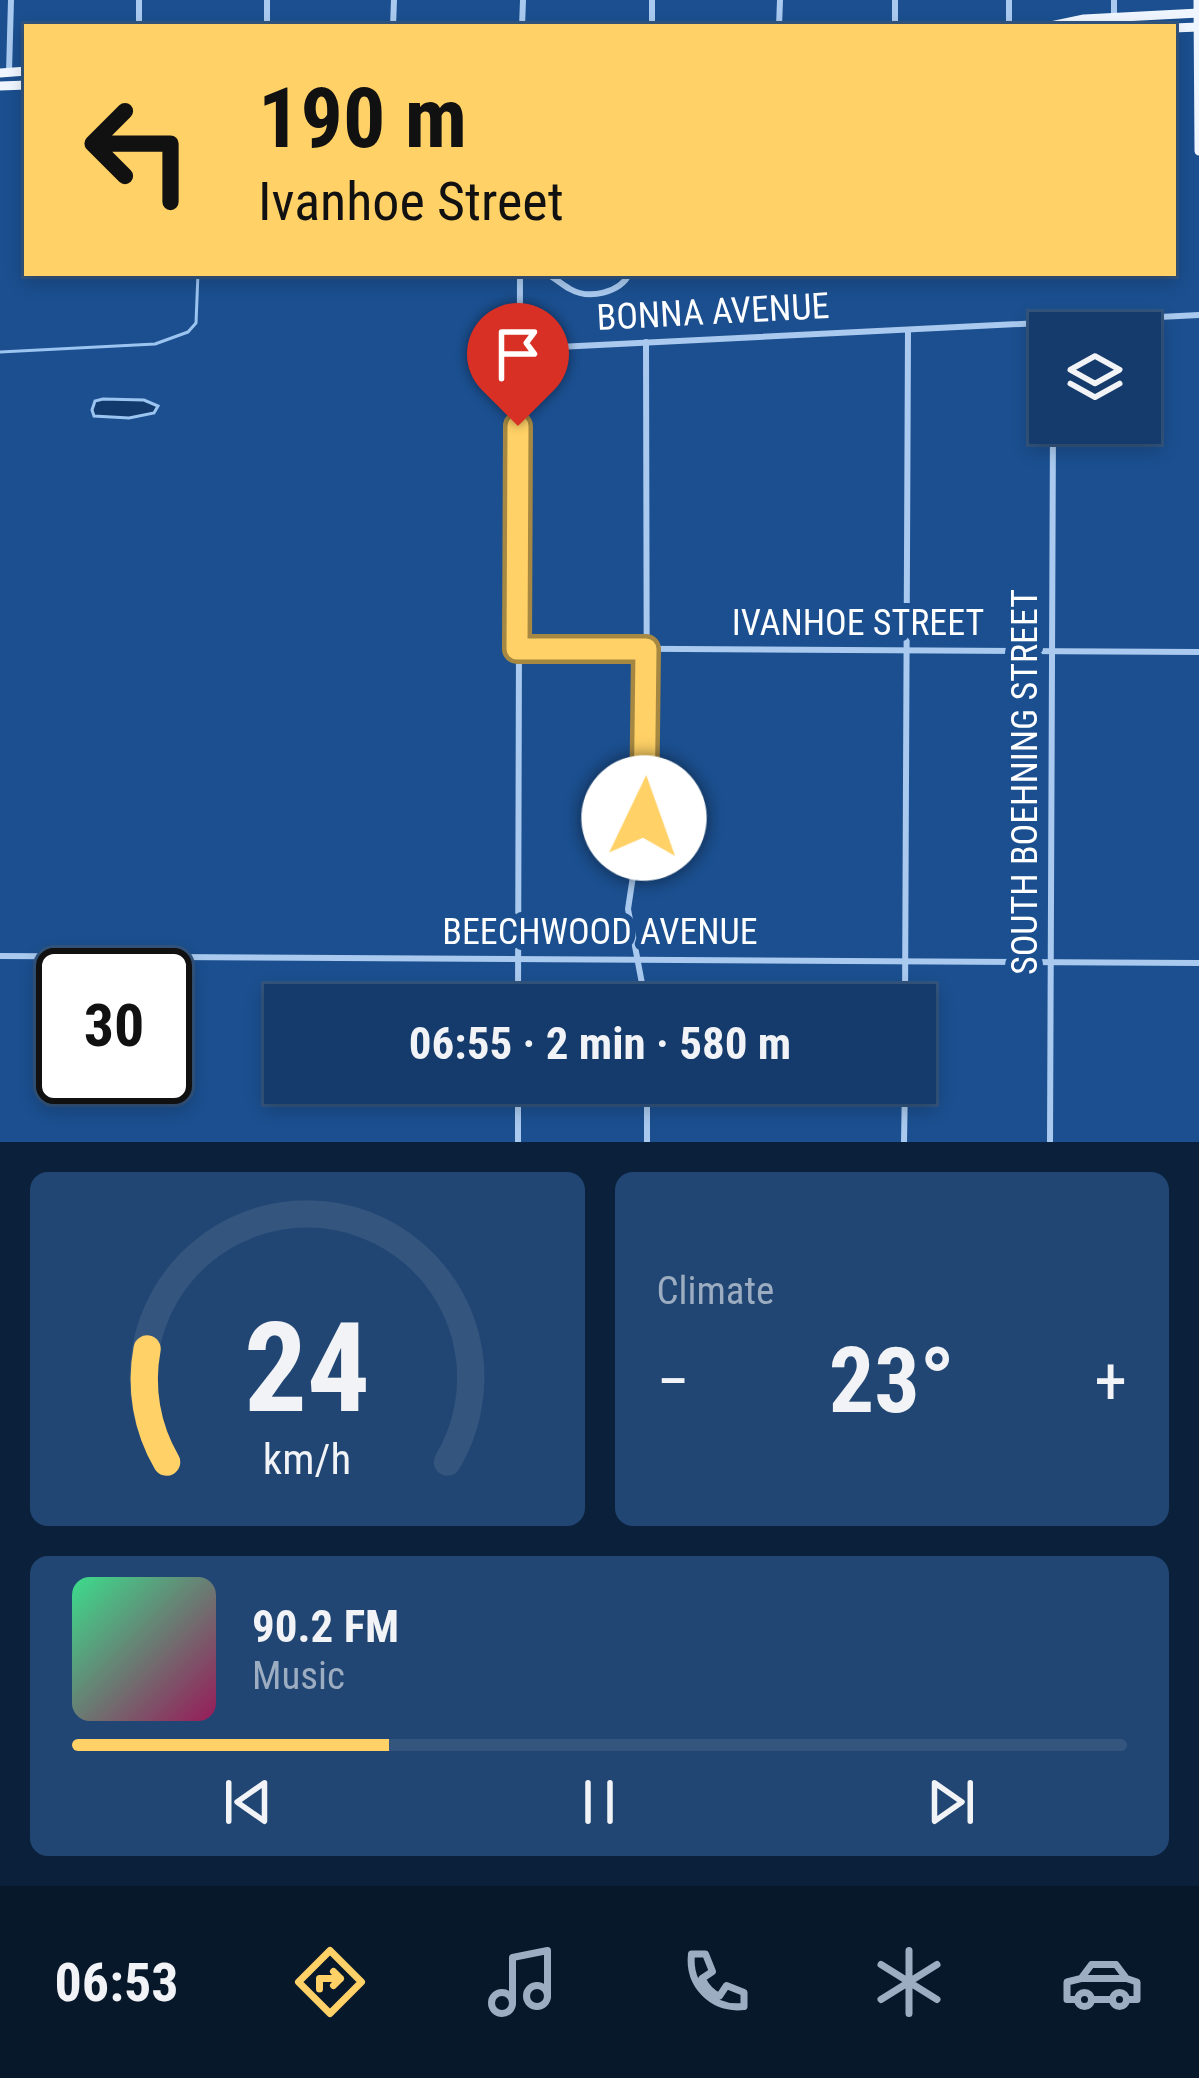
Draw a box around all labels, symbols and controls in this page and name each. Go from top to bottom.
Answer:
text: 190 m [258,69,467,168]
icon: left [60,72,216,228]
text: Ivanhoe Street [258,170,564,233]
street label: BONNA AVENUE [596,285,830,339]
pin [467,303,569,426]
map controls [1029,312,1161,444]
button: layers [1029,312,1161,444]
icon: arrive [485,321,551,387]
street label: SOUTH BOEHNING STREET [1004,589,1046,975]
street label: IVANHOE STREET [732,602,984,644]
position arrow [581,755,707,881]
street label: BEECHWOOD AVENUE [442,911,758,953]
speed limit sign: 30 [36,948,192,1104]
text: 06:55 · 2 min · 580 m [409,1017,791,1070]
text: Climate [657,1268,774,1314]
text: 24 [244,1295,370,1441]
text: 23° [829,1329,955,1434]
text: − [657,1343,690,1420]
text: + [1094,1343,1127,1420]
text: km/h [263,1434,351,1484]
text: 90.2 FM [252,1600,399,1653]
text: Music [252,1653,345,1699]
icon: previous [215,1769,281,1835]
icon: pause [566,1769,632,1835]
icon: next [918,1769,984,1835]
icon: directions [288,1940,372,2024]
icon: music [481,1940,565,2024]
icon: phone [674,1940,758,2024]
icon: climate [867,1940,951,2024]
icon: car [1060,1940,1144,2024]
text: 06:53 [55,1951,179,2014]

